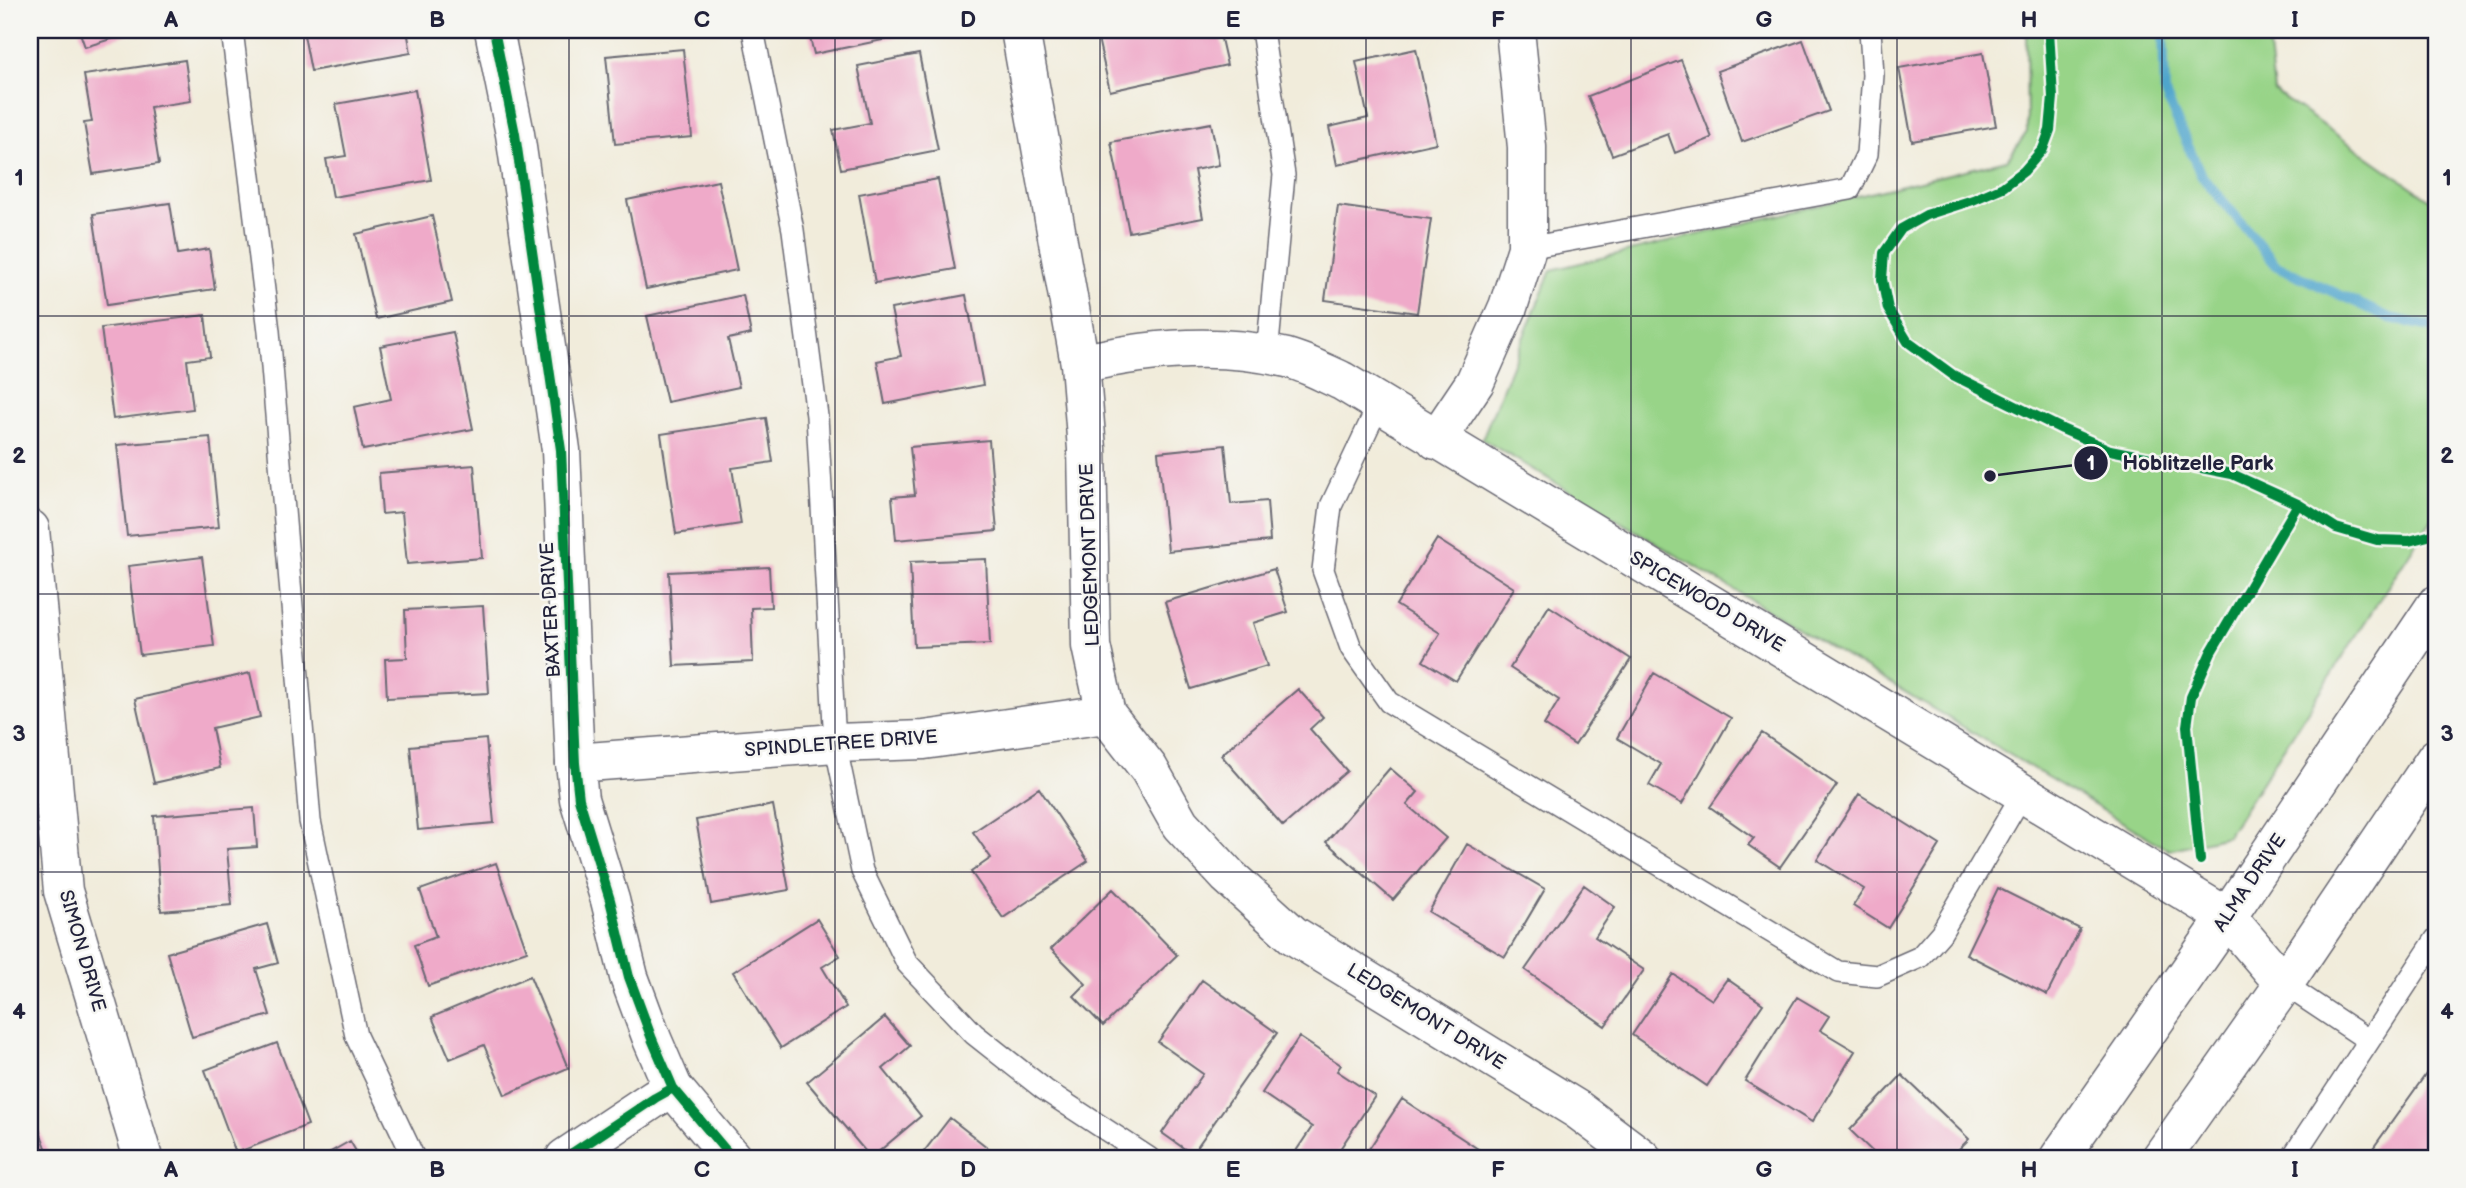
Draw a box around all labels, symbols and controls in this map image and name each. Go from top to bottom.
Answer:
text: A [163,6,179,34]
text: B [429,6,445,34]
text: C [694,6,710,34]
text: D [960,6,976,34]
text: E [1226,6,1241,34]
text: F [1491,6,1505,34]
text: G [1756,6,1773,34]
text: H [2020,6,2038,34]
text: I [2291,6,2299,34]
text: 1 [14,164,24,192]
text: 1 [2442,164,2452,192]
text: 2 [12,442,26,470]
callout: Hoblitzelle Park [2073,442,2288,484]
text: 2 [2440,442,2454,470]
text: 1 [2087,451,2095,476]
text: Hoblitzelle Park [2122,451,2274,476]
street label: LEDGEMONT DRIVE [1075,463,1105,647]
street label: BAXTER DRIVE [536,542,566,678]
street label: SPICEWOOD DRIVE [1625,547,1789,657]
text: 3 [12,720,26,748]
text: 3 [2440,720,2454,748]
street label: SPINDLETREE DRIVE [744,726,938,762]
street label: ALMA DRIVE [2209,830,2291,936]
street label: SIMON DRIVE [54,888,110,1014]
street label: LEDGEMONT DRIVE [1342,959,1510,1075]
text: 4 [12,998,26,1026]
text: 4 [2440,998,2454,1026]
text: A [163,1156,179,1184]
text: B [429,1156,445,1184]
text: C [694,1156,710,1184]
text: D [960,1156,976,1184]
text: E [1226,1156,1241,1184]
text: F [1491,1156,1505,1184]
text: G [1756,1156,1773,1184]
text: H [2020,1156,2038,1184]
text: I [2291,1156,2299,1184]

